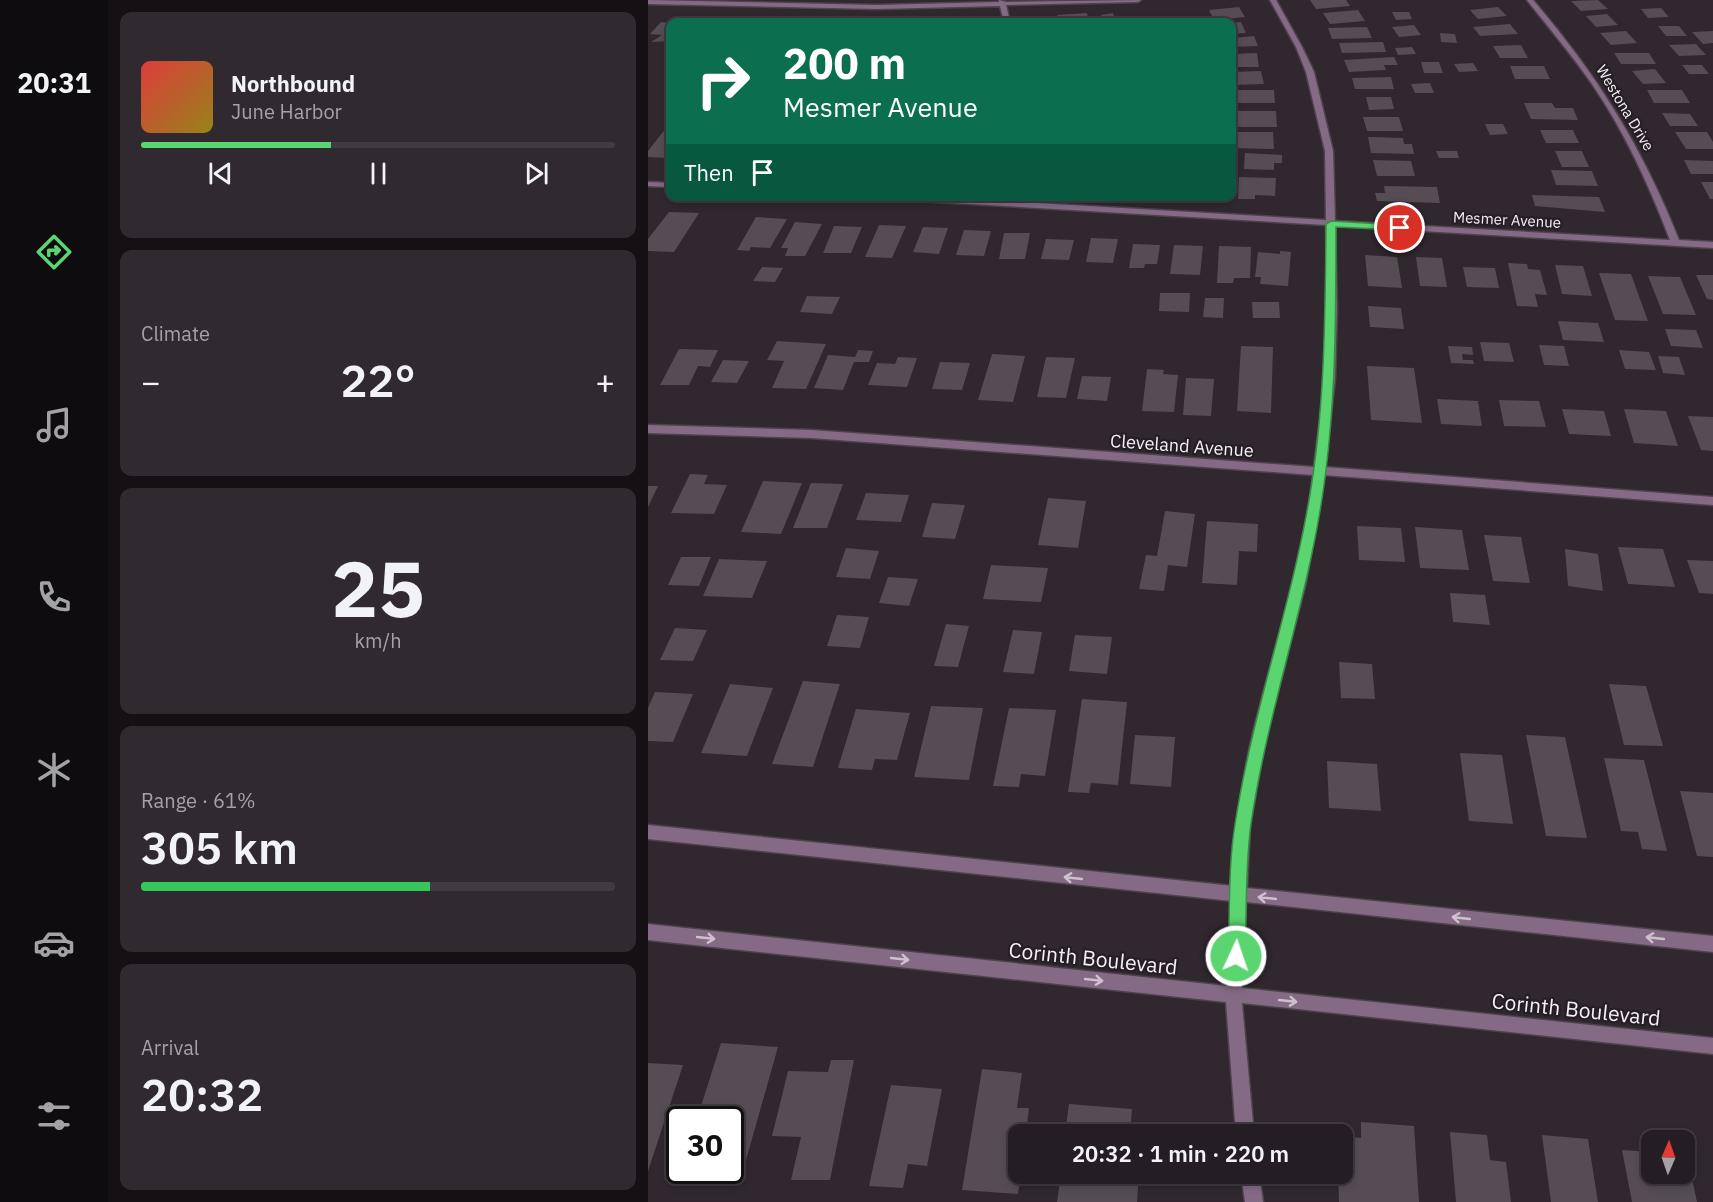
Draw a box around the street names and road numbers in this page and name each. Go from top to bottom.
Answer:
street label: Westona Drive [1592,61,1659,154]
street label: Mesmer Avenue [1453,207,1562,232]
street label: Cleveland Avenue [1109,429,1255,462]
street label: Corinth Boulevard [1007,935,1179,981]
street label: Corinth Boulevard [1490,986,1662,1032]

